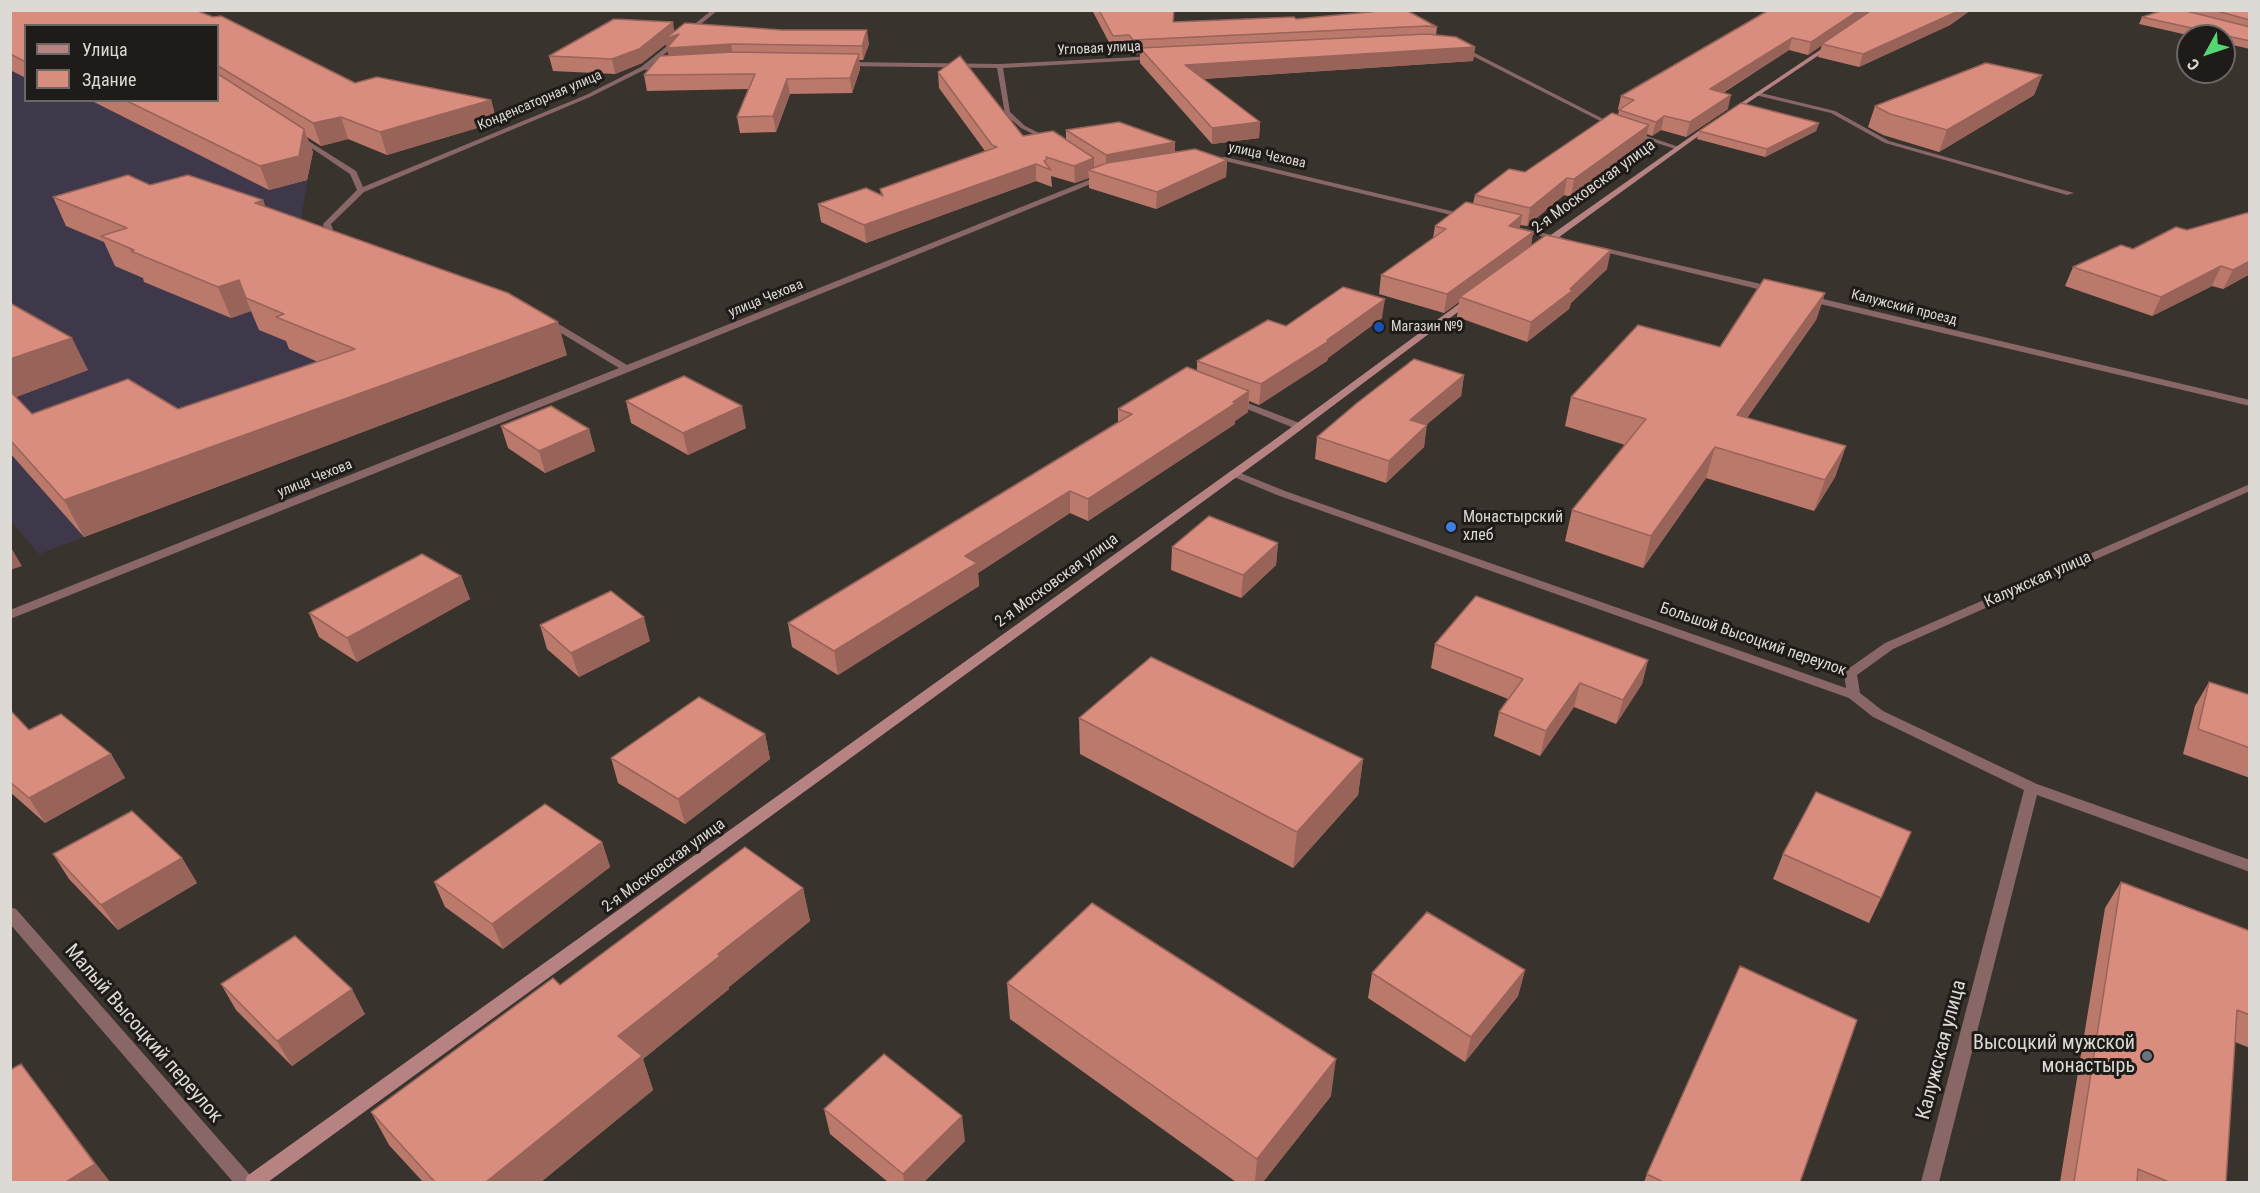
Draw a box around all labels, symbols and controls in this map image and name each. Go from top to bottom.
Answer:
legend [24,24,219,102]
north arrow [2176,24,2236,84]
street label: Угловая улица [1057,38,1141,60]
text: Улица [82,39,128,60]
text: С [2183,55,2204,74]
street label: Конденсаторная улица [475,67,605,135]
text: Здание [82,69,136,90]
street label: 2-я Московская улица [1529,136,1659,238]
street label: улица Чехова [1227,140,1307,172]
street label: улица Чехова [726,276,806,322]
street label: Калужский проезд [1849,287,1959,329]
place label: Магазин №9 [1391,319,1463,335]
marker: Магазин №9 [1372,320,1386,334]
street label: улица Чехова [275,456,355,502]
place label: Монастырский хлеб [1463,508,1563,546]
marker: Монастырский хлеб [1444,520,1458,534]
street label: 2-я Московская улица [992,530,1122,632]
street label: Калужская улица [1982,548,2094,612]
street label: Большой Высоцкий переулок [1657,599,1849,681]
street label: 2-я Московская улица [599,815,729,917]
street label: Малый Высоцкий переулок [59,940,227,1128]
street label: Калужская улица [1912,978,1972,1122]
place label: Высоцкий мужской монастырь [1973,1032,2135,1079]
marker: Высоцкий мужской монастырь [2140,1049,2154,1063]

